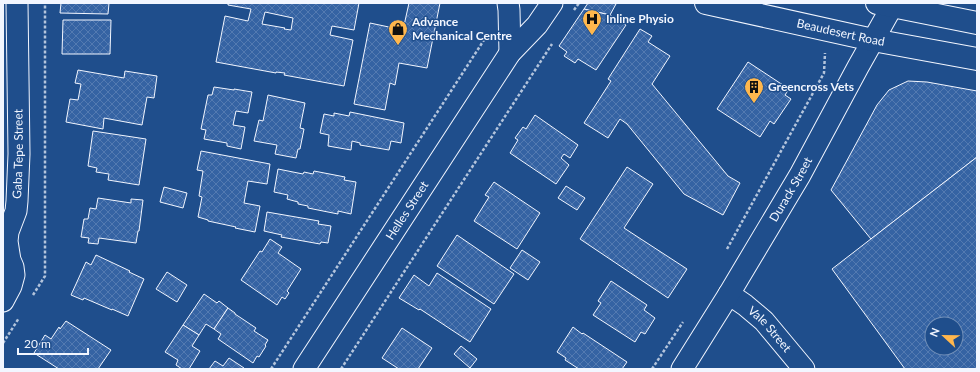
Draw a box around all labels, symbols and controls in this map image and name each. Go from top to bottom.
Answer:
hospital icon: Inline Physio [581,8,603,36]
place label: Inline Physio [606,11,674,26]
place label: Advance Mechanical Centre [411,14,512,43]
street label: Beaudesert Road [795,15,886,49]
shop icon: Advance Mechanical Centre [387,18,409,46]
building icon: Greencross Vets [743,76,765,104]
place label: Greencross Vets [768,79,854,94]
street label: Gaba Tepe Street [9,108,26,199]
street label: Durack Street [766,154,816,224]
street label: Helles Street [382,178,432,243]
street label: Vale Street [745,303,795,355]
north arrow [924,316,964,356]
text: N [927,326,942,338]
scale bar [18,330,88,356]
text: 20 m [24,336,51,351]

